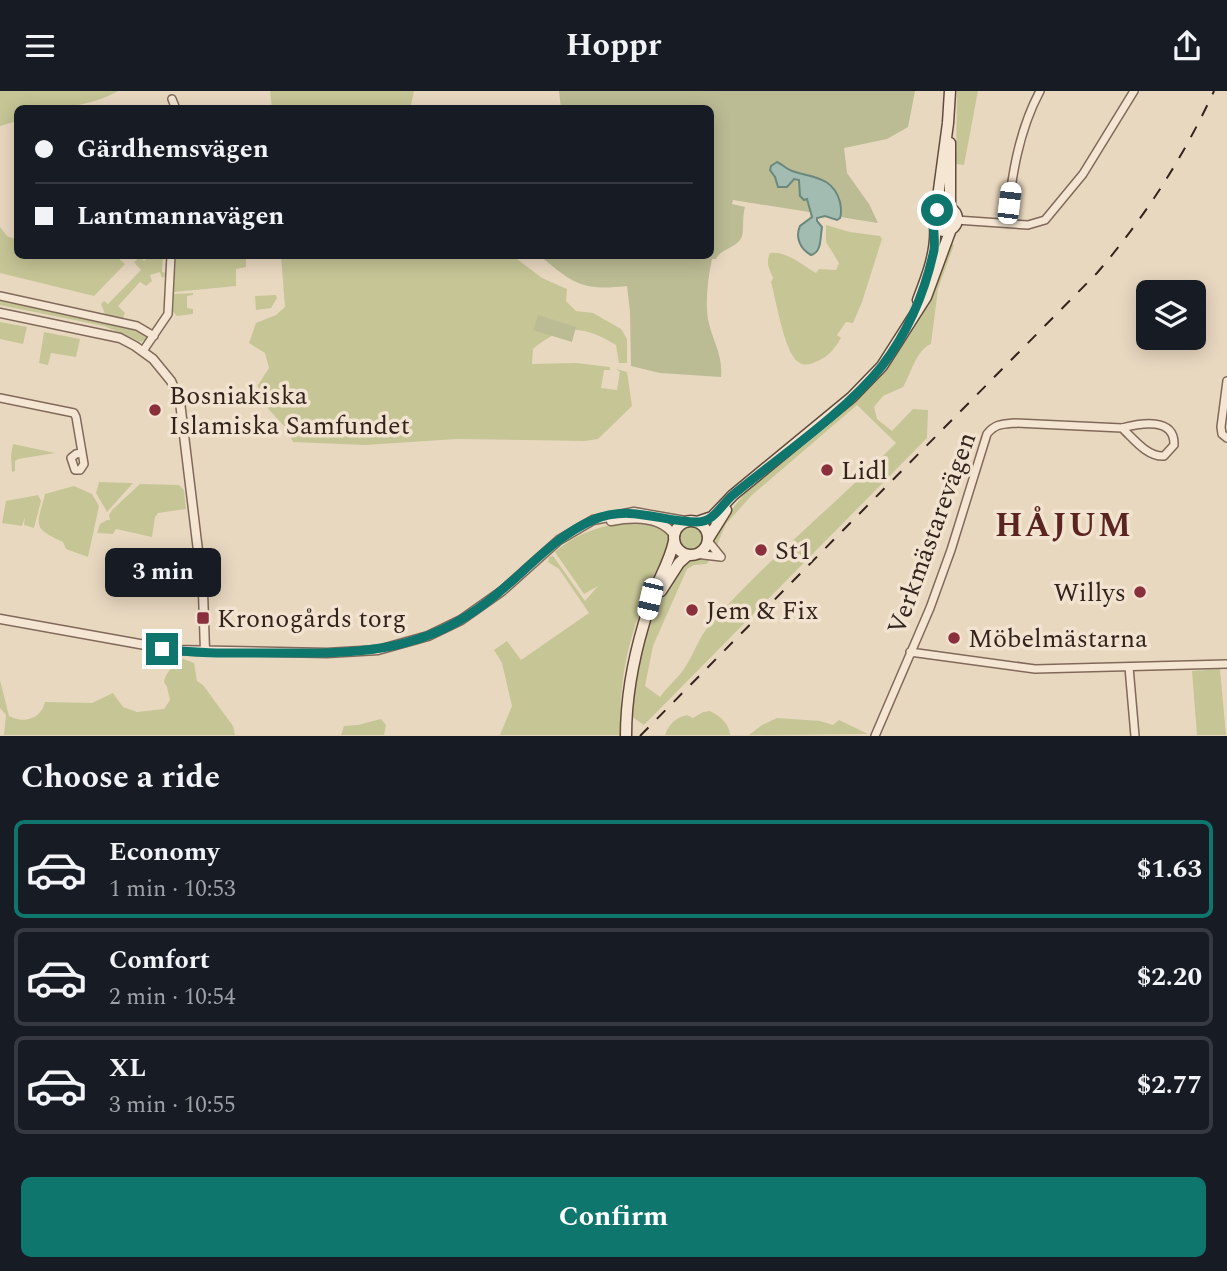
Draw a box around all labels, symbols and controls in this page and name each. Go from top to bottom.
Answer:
text: Hoppr [566,21,661,70]
icon: menu [21,27,59,65]
icon: share [1168,27,1206,65]
text: Gärdhemsvägen [77,129,269,169]
car [997,181,1022,225]
route start [921,194,953,226]
text: Lantmannavägen [77,196,284,236]
map controls [1136,280,1206,350]
button: layers [1136,280,1206,350]
place label: Bosniakiska Islamiska Samfundet [169,376,410,446]
marker: Bosniakiska Islamiska Samfundet [147,402,163,418]
street label: Verkmästarevägen [877,427,987,640]
place label: Lidl [841,451,888,491]
marker: Lidl [819,462,835,478]
district label: HÅJUM [995,501,1133,551]
place label: St1 [775,531,811,571]
marker: St1 [753,542,769,558]
callout: 3 min [104,547,220,596]
text: 3 min [132,555,194,590]
place label: Willys [1054,573,1126,613]
car [636,576,665,622]
marker: Willys [1132,584,1148,600]
place label: Jem & Fix [706,591,818,631]
place label: Kronogårds torg [217,599,406,639]
marker: Jem & Fix [684,602,700,618]
marker: Kronogårds torg [195,610,211,626]
place label: Möbelmästarna [968,619,1148,659]
marker: Möbelmästarna [946,630,962,646]
route end [146,633,178,665]
text: Choose a ride [21,753,220,802]
text: Economy [109,832,219,872]
icon: car [25,838,88,901]
text: $1.63 [1137,849,1202,889]
text: 1 min · 10:53 [109,872,236,907]
text: Comfort [109,940,210,980]
icon: car [25,946,88,1009]
text: $2.20 [1137,957,1202,997]
text: 2 min · 10:54 [109,980,236,1015]
text: XL [109,1048,146,1088]
icon: car [25,1054,88,1117]
text: $2.77 [1137,1065,1202,1105]
text: 3 min · 10:55 [109,1088,236,1123]
button: Confirm [21,1177,1206,1257]

